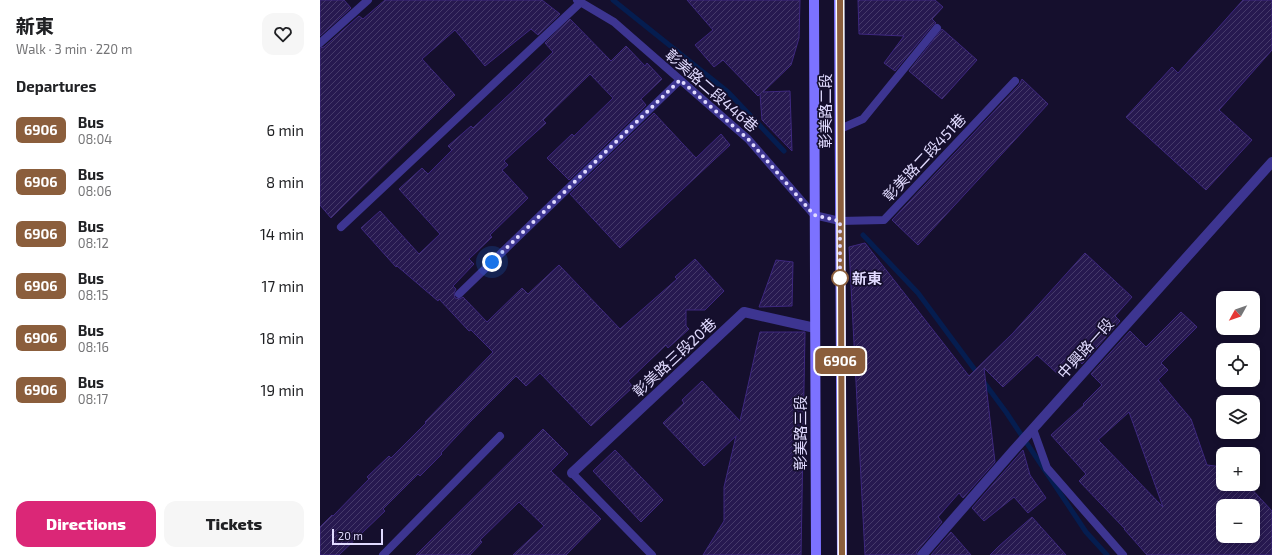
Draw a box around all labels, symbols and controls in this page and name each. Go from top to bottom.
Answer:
button: heart [262,13,304,55]
text: 新東 [16,14,54,37]
text: Walk · 3 min · 220 m [16,41,132,57]
street label: 彰美路二段446巷 [662,45,762,135]
street label: 彰美路二段 [816,73,834,149]
text: Departures [16,77,96,95]
street label: 彰美路二段451巷 [879,109,969,205]
text: Bus [78,113,104,131]
text: 6906 [24,121,58,138]
text: 6 min [266,121,304,139]
text: 08:04 [78,131,112,147]
text: Bus [78,165,104,183]
text: 6906 [24,173,58,190]
text: 8 min [266,173,304,191]
text: 08:06 [78,183,112,199]
text: Bus [78,217,104,235]
text: 6906 [24,225,58,242]
text: 14 min [260,225,304,243]
text: 08:12 [78,235,109,251]
your location [482,252,502,272]
text: Bus [78,269,104,287]
marker: 新東 [831,269,849,287]
place label: 新東 [852,269,882,287]
text: 6906 [24,277,58,294]
text: 17 min [261,277,304,295]
text: 08:15 [78,287,109,303]
north arrow [1216,291,1260,335]
map controls [1216,291,1260,543]
street label: 彰美路三段20巷 [629,314,719,400]
street label: 中興路一段 [1053,314,1117,382]
text: Bus [78,321,104,339]
text: 6906 [24,329,58,346]
text: 18 min [260,329,304,347]
text: 08:16 [78,339,109,355]
button: locate [1216,343,1260,387]
line badge: 6906 [812,348,868,374]
text: 6906 [823,352,857,369]
text: Bus [78,373,104,391]
text: 6906 [24,381,58,398]
text: 19 min [261,381,304,399]
text: 08:17 [78,391,108,407]
street label: 彰美路三段 [791,395,809,471]
button: layers [1216,395,1260,439]
button: + [1216,447,1260,491]
button: − [1216,499,1260,543]
button: Directions [16,501,156,547]
button: Tickets [164,501,304,547]
scale bar [332,527,383,546]
text: 20 m [338,529,363,542]

